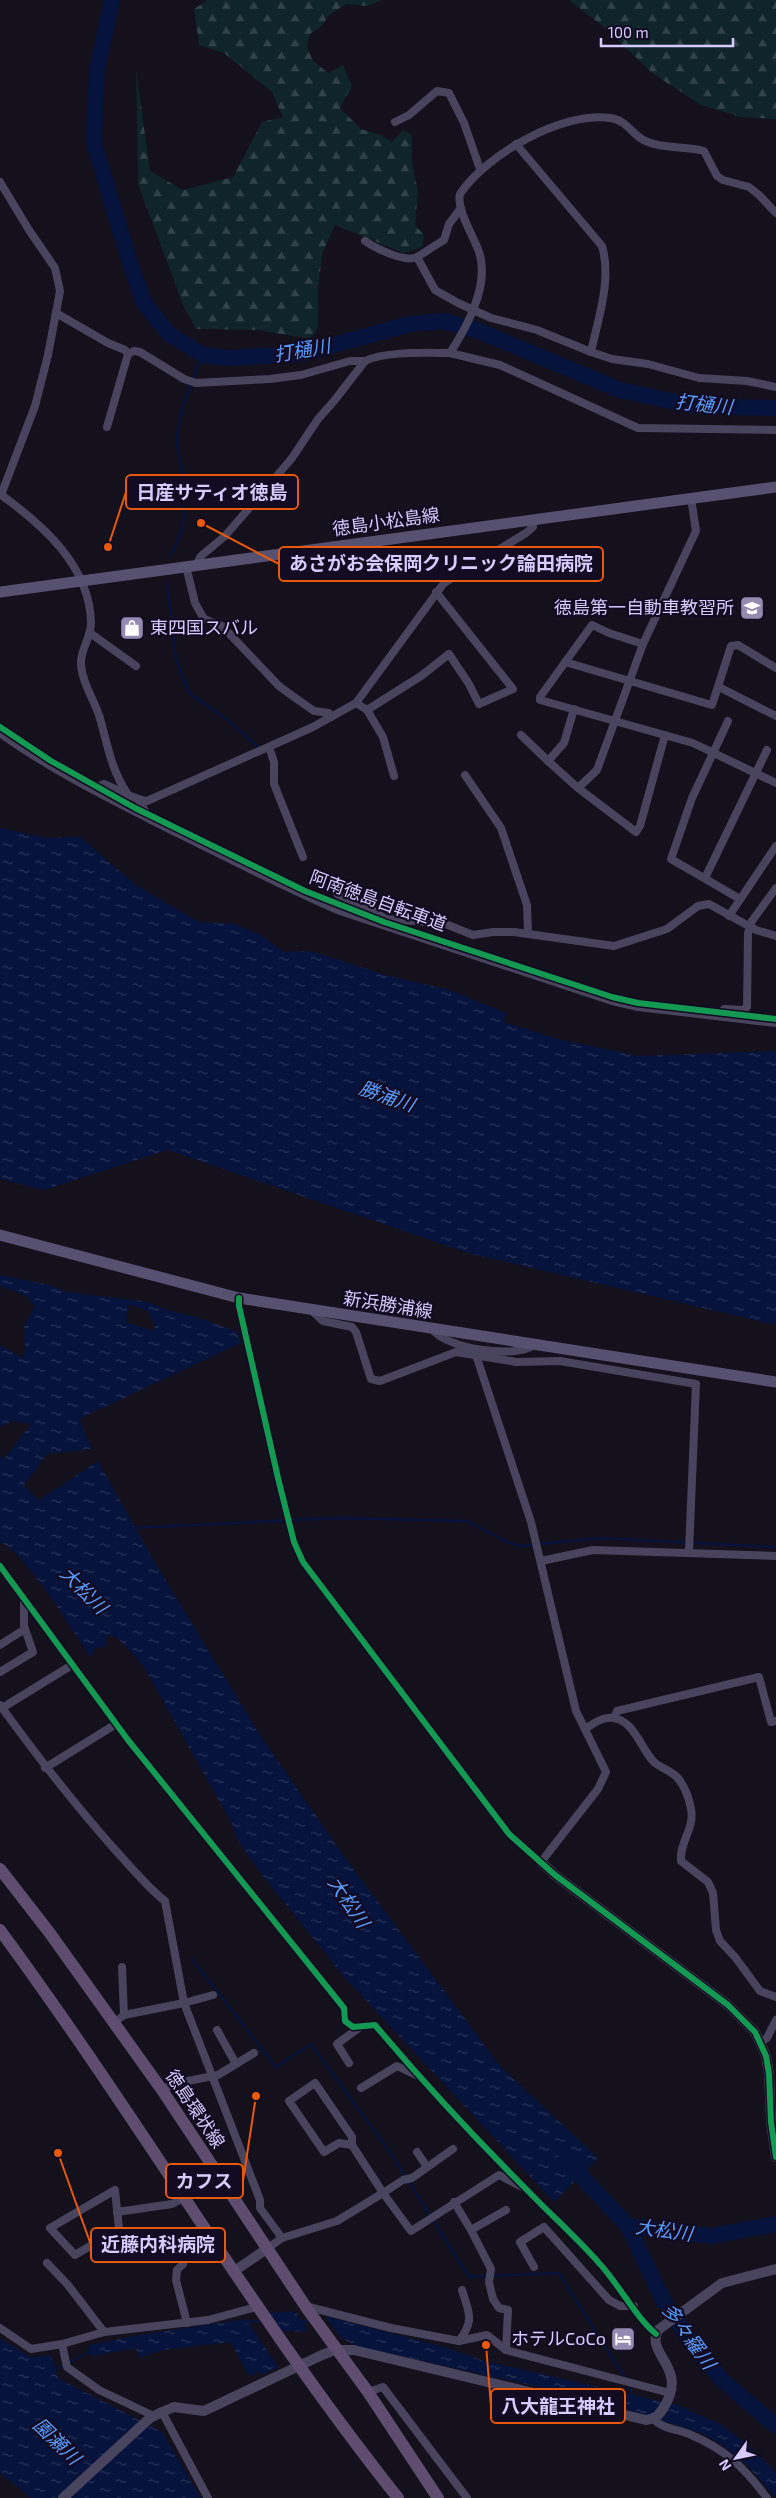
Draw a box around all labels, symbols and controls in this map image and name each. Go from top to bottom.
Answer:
scale bar [601,15,734,47]
text: 100 m [608,23,649,41]
water label: 打樋川 [272,333,334,366]
water label: 打樋川 [674,389,736,418]
callout: 日産サティオ徳島 [126,475,298,509]
text: 日産サティオ徳島 [137,480,287,503]
street label: 徳島小松島線 [331,503,441,539]
callout: あさがお会保岡クリニック論田病院 [279,547,603,581]
text: あさがお会保岡クリニック論田病院 [289,551,593,574]
school or university icon: 徳島第一自動車教習所 [739,595,765,621]
place label: 徳島第一自動車教習所 [554,596,734,618]
shop icon: 東四国スバル [119,615,145,641]
place label: 東四国スバル [150,616,258,638]
street label: 阿南徳島自転車道 [307,865,450,935]
water label: 勝浦川 [356,1075,420,1116]
street label: 新浜勝浦線 [342,1286,434,1322]
water label: 大松川 [56,1561,114,1619]
water label: 大松川 [324,1872,376,1933]
street label: 徳島環状線 [162,2065,230,2152]
callout: カフス [166,2164,243,2198]
text: カフス [175,2169,233,2192]
water label: 大松川 [634,2214,696,2245]
callout: 近藤内科病院 [91,2228,225,2262]
text: 近藤内科病院 [101,2232,215,2255]
water label: 多々羅川 [658,2298,722,2375]
hotel icon: ホテルCoCo [610,2326,636,2352]
place label: ホテルCoCo [511,2327,606,2349]
callout: 八大龍王神社 [491,2389,625,2423]
text: 八大龍王神社 [501,2394,615,2417]
water label: 園瀬川 [29,2413,87,2470]
north arrow [711,2433,761,2483]
text: N [715,2456,735,2474]

